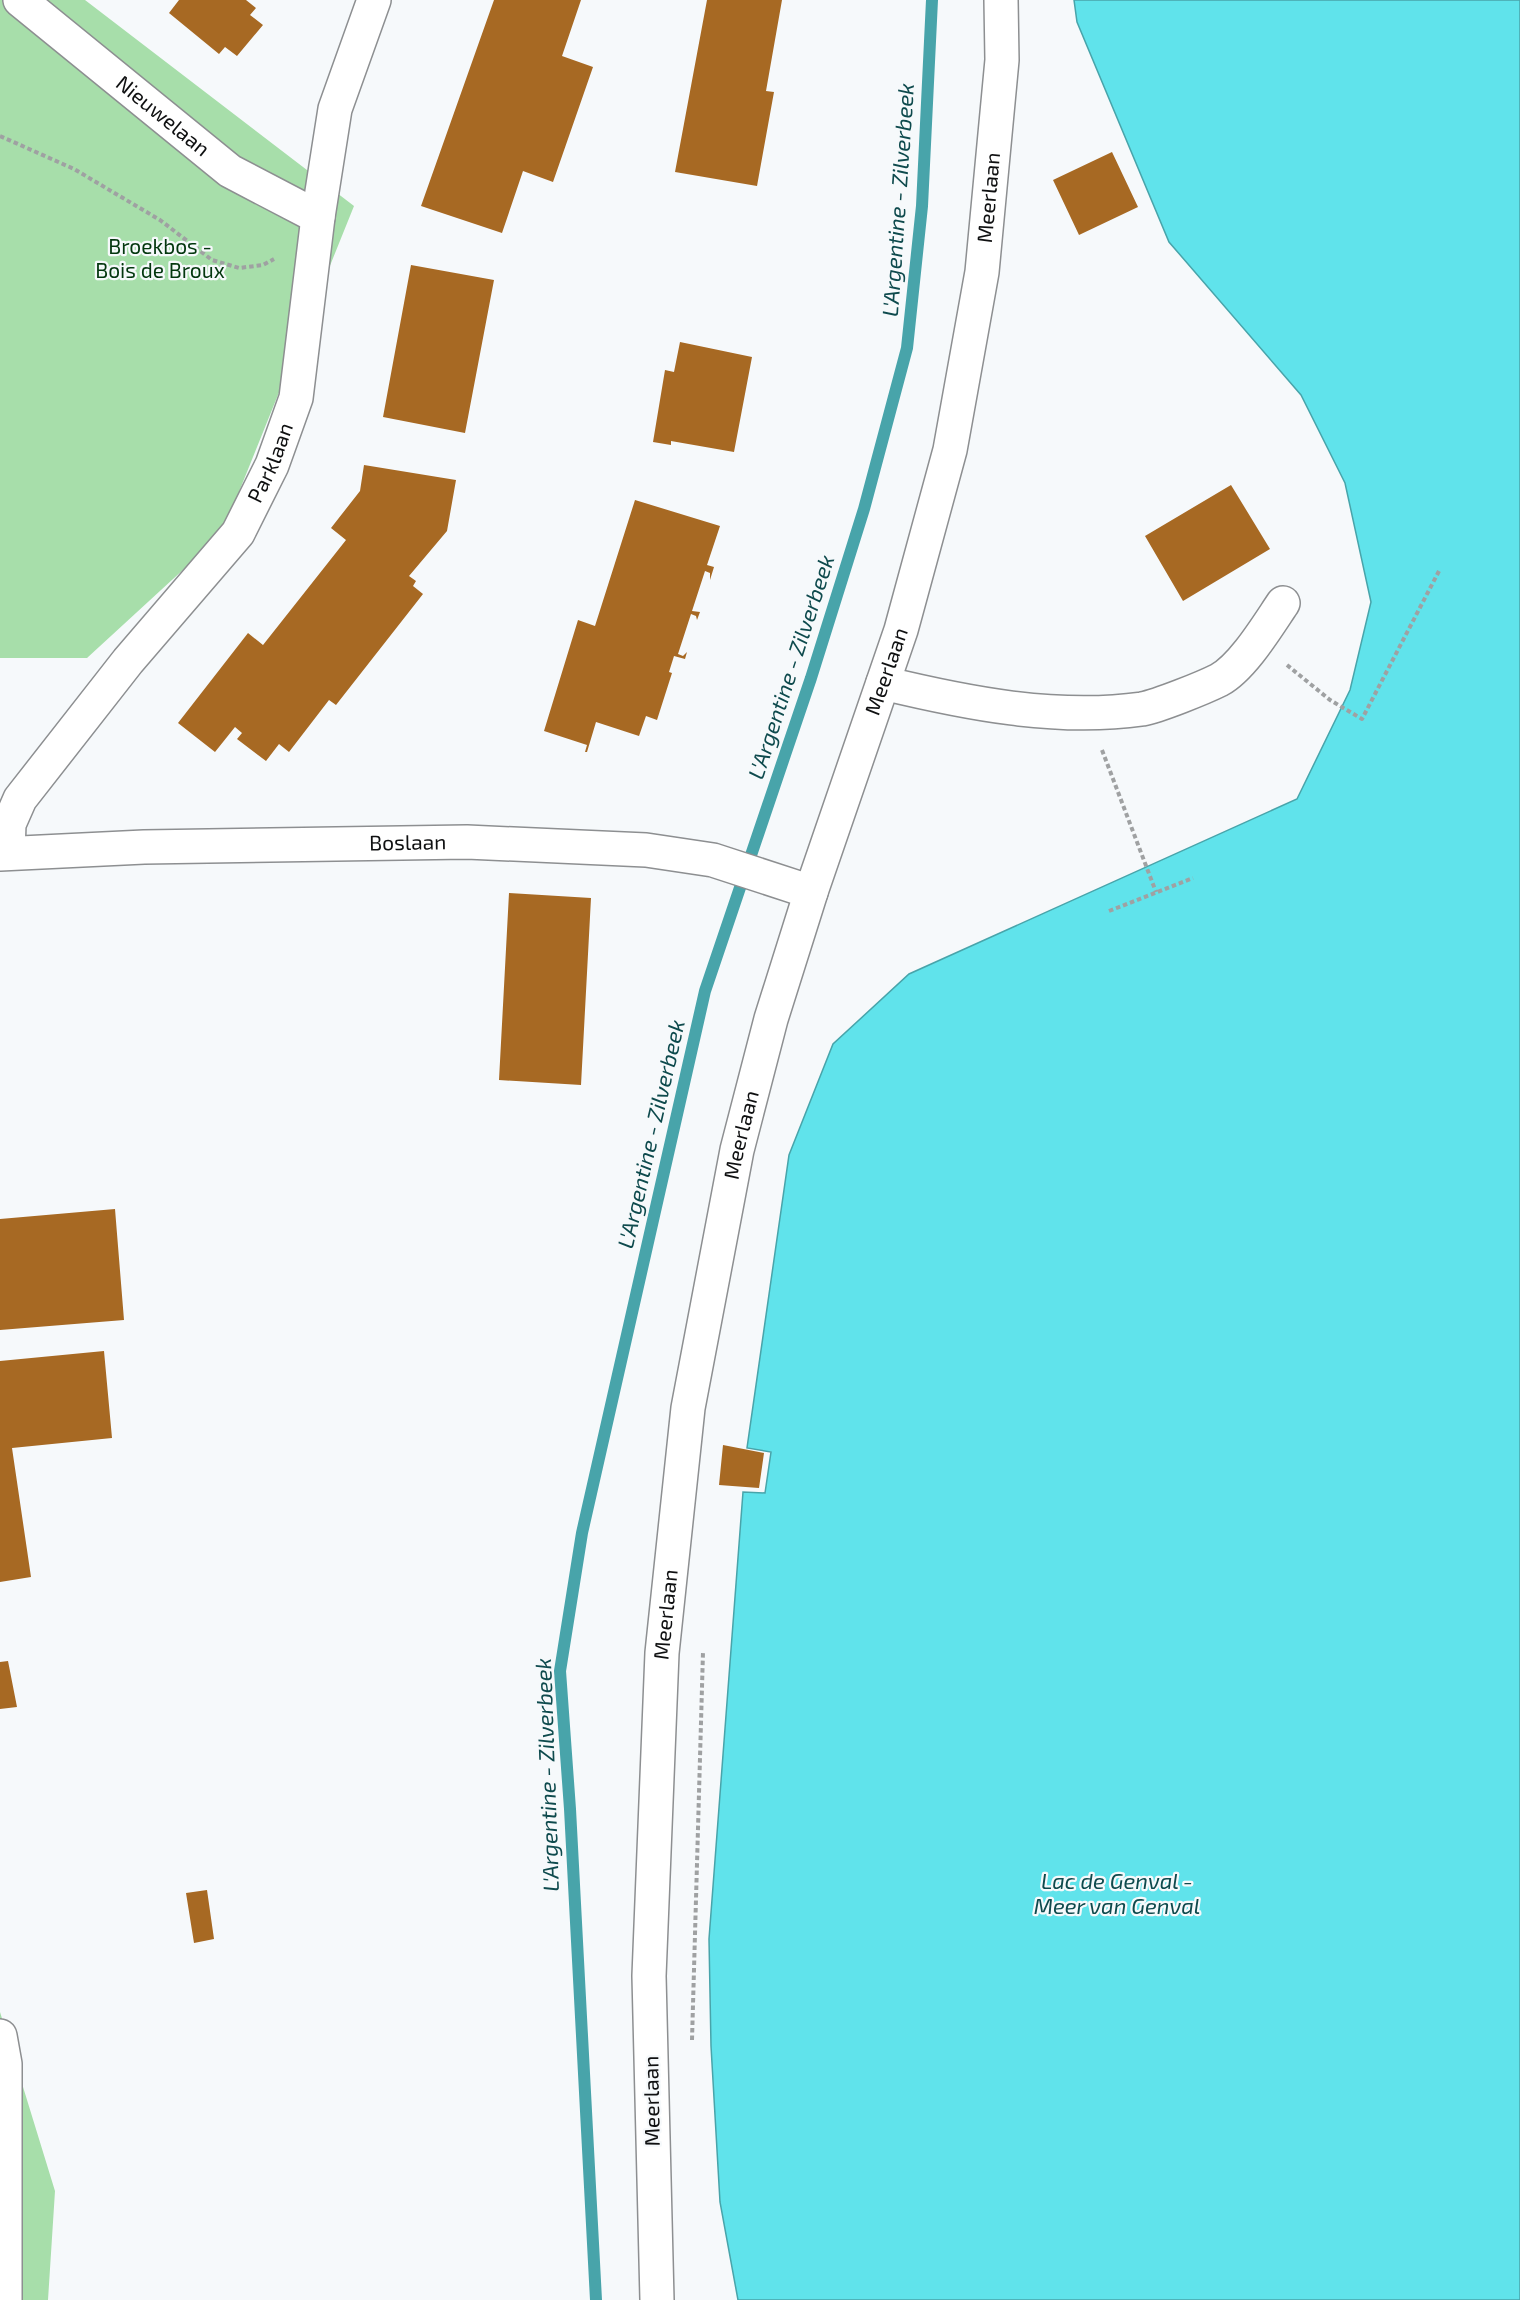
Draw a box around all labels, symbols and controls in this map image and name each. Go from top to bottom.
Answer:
street label: Nieuwelaan [112,70,215,160]
water label: L'Argentine - Zilverbeek [876,82,918,318]
street label: Meerlaan [971,151,1004,244]
park label: Broekbos - Bois de Broux [95,233,225,282]
street label: Parklaan [241,419,297,506]
water label: L'Argentine - Zilverbeek [742,551,839,782]
street label: Meerlaan [859,624,912,718]
street label: Boslaan [369,828,447,855]
water label: L'Argentine - Zilverbeek [611,1017,689,1251]
street label: Meerlaan [718,1087,763,1181]
street label: Meerlaan [647,1568,682,1661]
water label: L'Argentine - Zilverbeek [529,1658,563,1892]
water label: Lac de Genval - Meer van Genval [1034,1867,1200,1918]
street label: Meerlaan [637,2055,664,2147]

